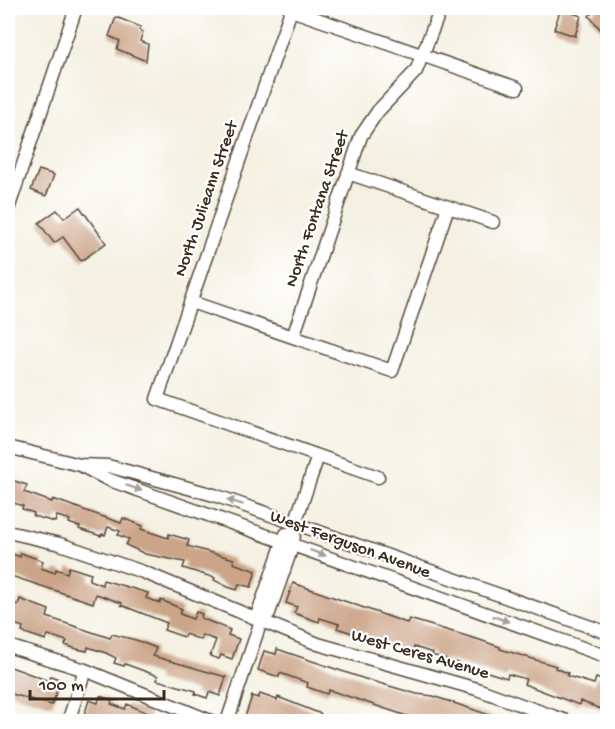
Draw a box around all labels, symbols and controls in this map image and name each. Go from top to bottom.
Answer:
street label: North Julieann Street [170,117,244,280]
street label: North Fontana Street [281,126,355,290]
one-way arrow [125,483,143,493]
one-way arrow [226,497,244,506]
street label: West Ferguson Avenue [267,506,434,584]
one-way arrow [309,548,327,558]
one-way arrow [492,615,510,624]
street label: West Ceres Avenue [349,625,492,685]
scale bar [30,663,164,701]
text: 100 m [38,676,84,697]

